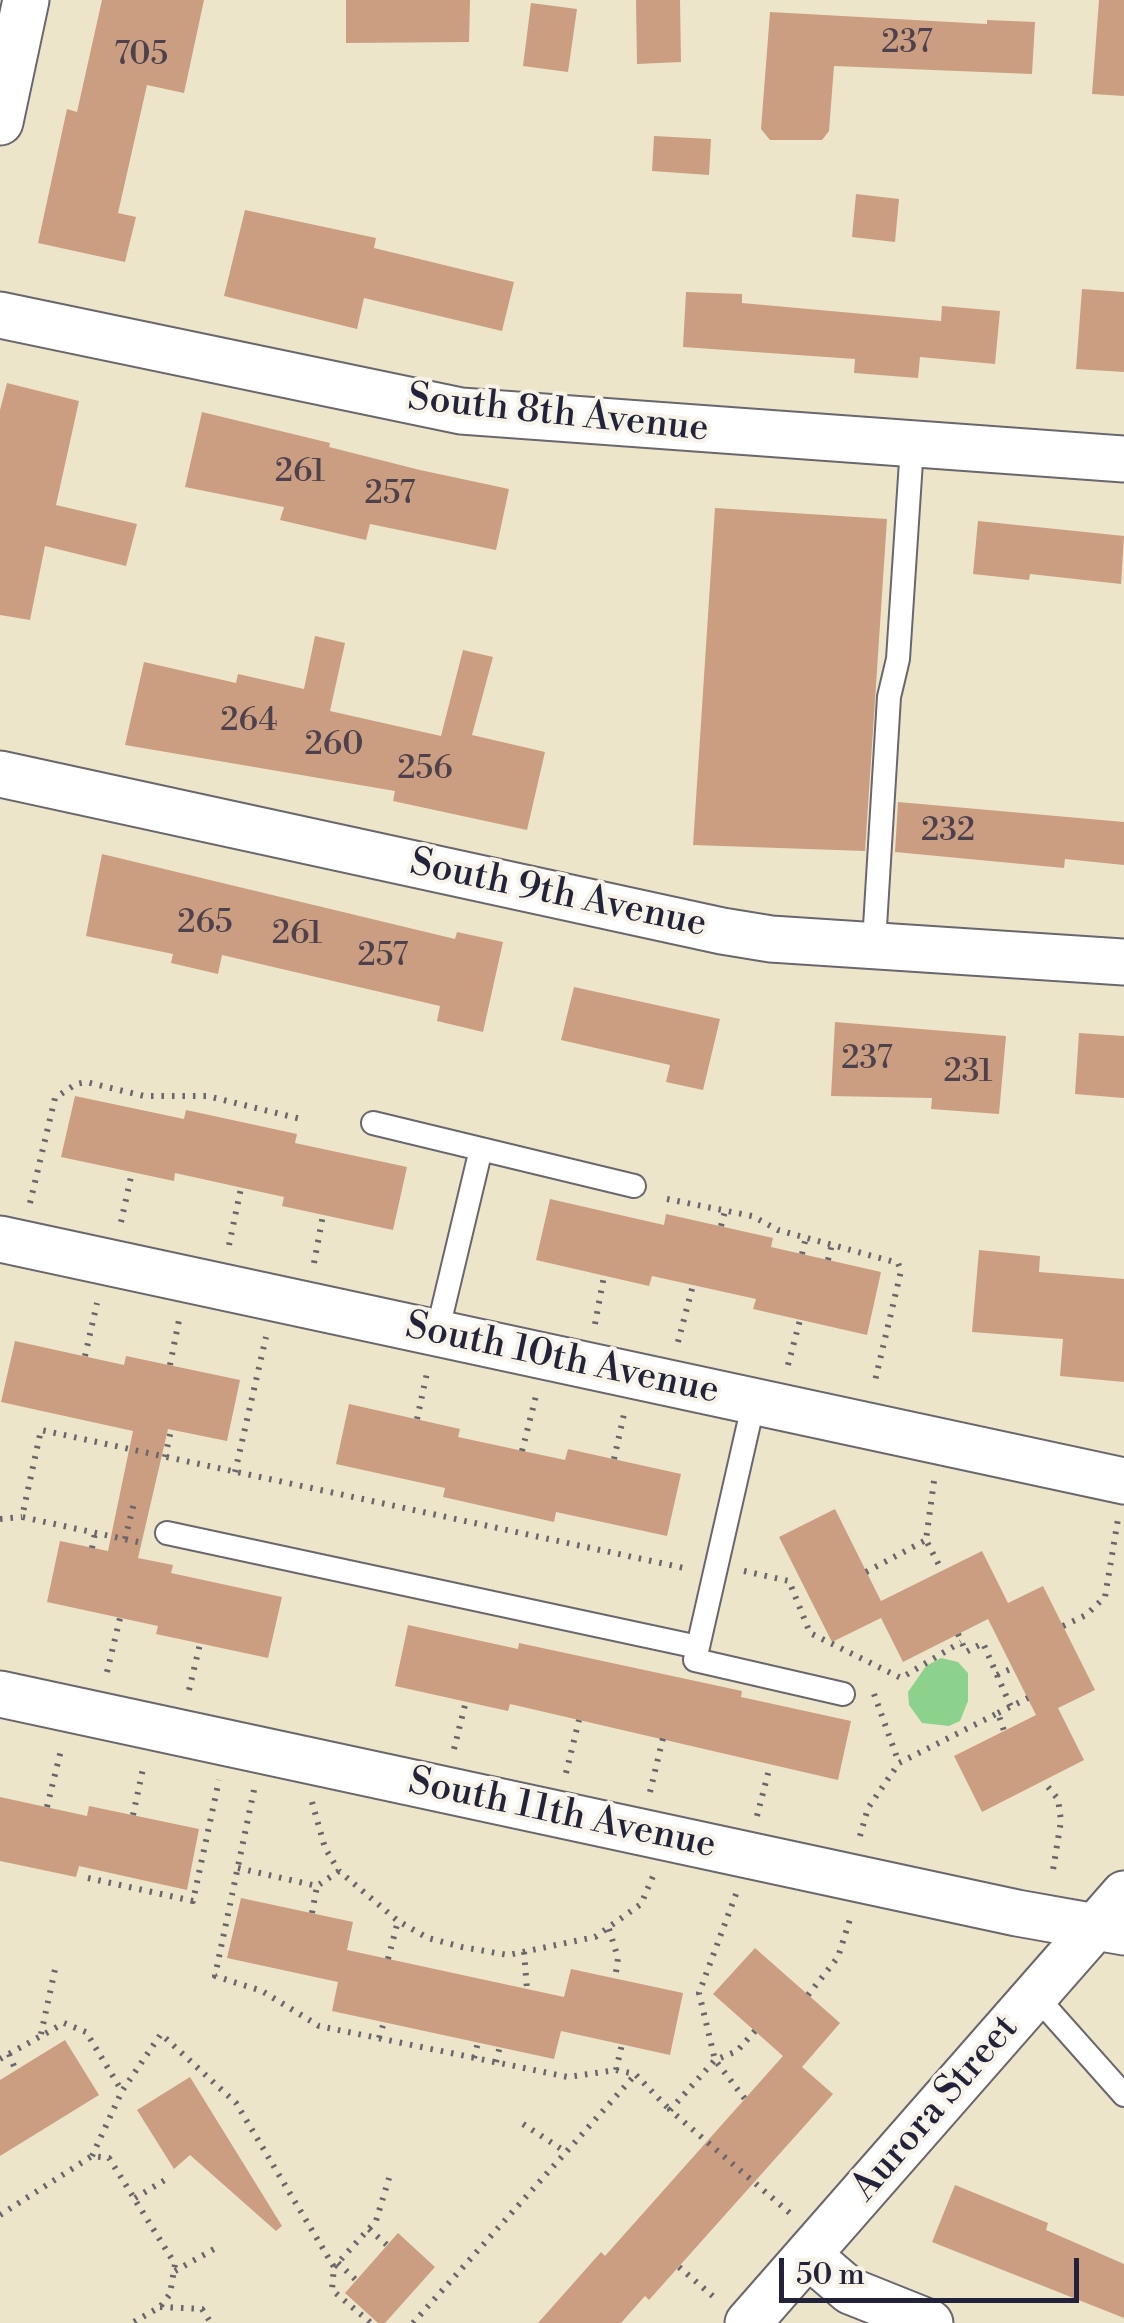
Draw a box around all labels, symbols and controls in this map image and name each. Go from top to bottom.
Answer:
house number: 237 [881,25,933,63]
house number: 705 [114,37,168,75]
street label: South 8th Avenue [405,377,711,453]
house number: 261 [275,454,325,492]
house number: 257 [365,476,415,514]
house number: 264 [220,703,278,741]
house number: 260 [305,727,363,765]
house number: 256 [397,751,453,789]
house number: 232 [921,813,975,851]
street label: South 9th Avenue [406,841,710,949]
house number: 265 [177,905,233,943]
house number: 261 [272,916,322,954]
house number: 257 [358,938,408,976]
house number: 237 [841,1041,893,1079]
house number: 231 [944,1054,992,1092]
street label: South 10th Avenue [401,1305,723,1415]
street label: South 11th Avenue [404,1760,720,1870]
street label: Aurora Street [843,2007,1029,2211]
scale bar [784,2238,1084,2300]
text: 50 m [796,2256,865,2294]

